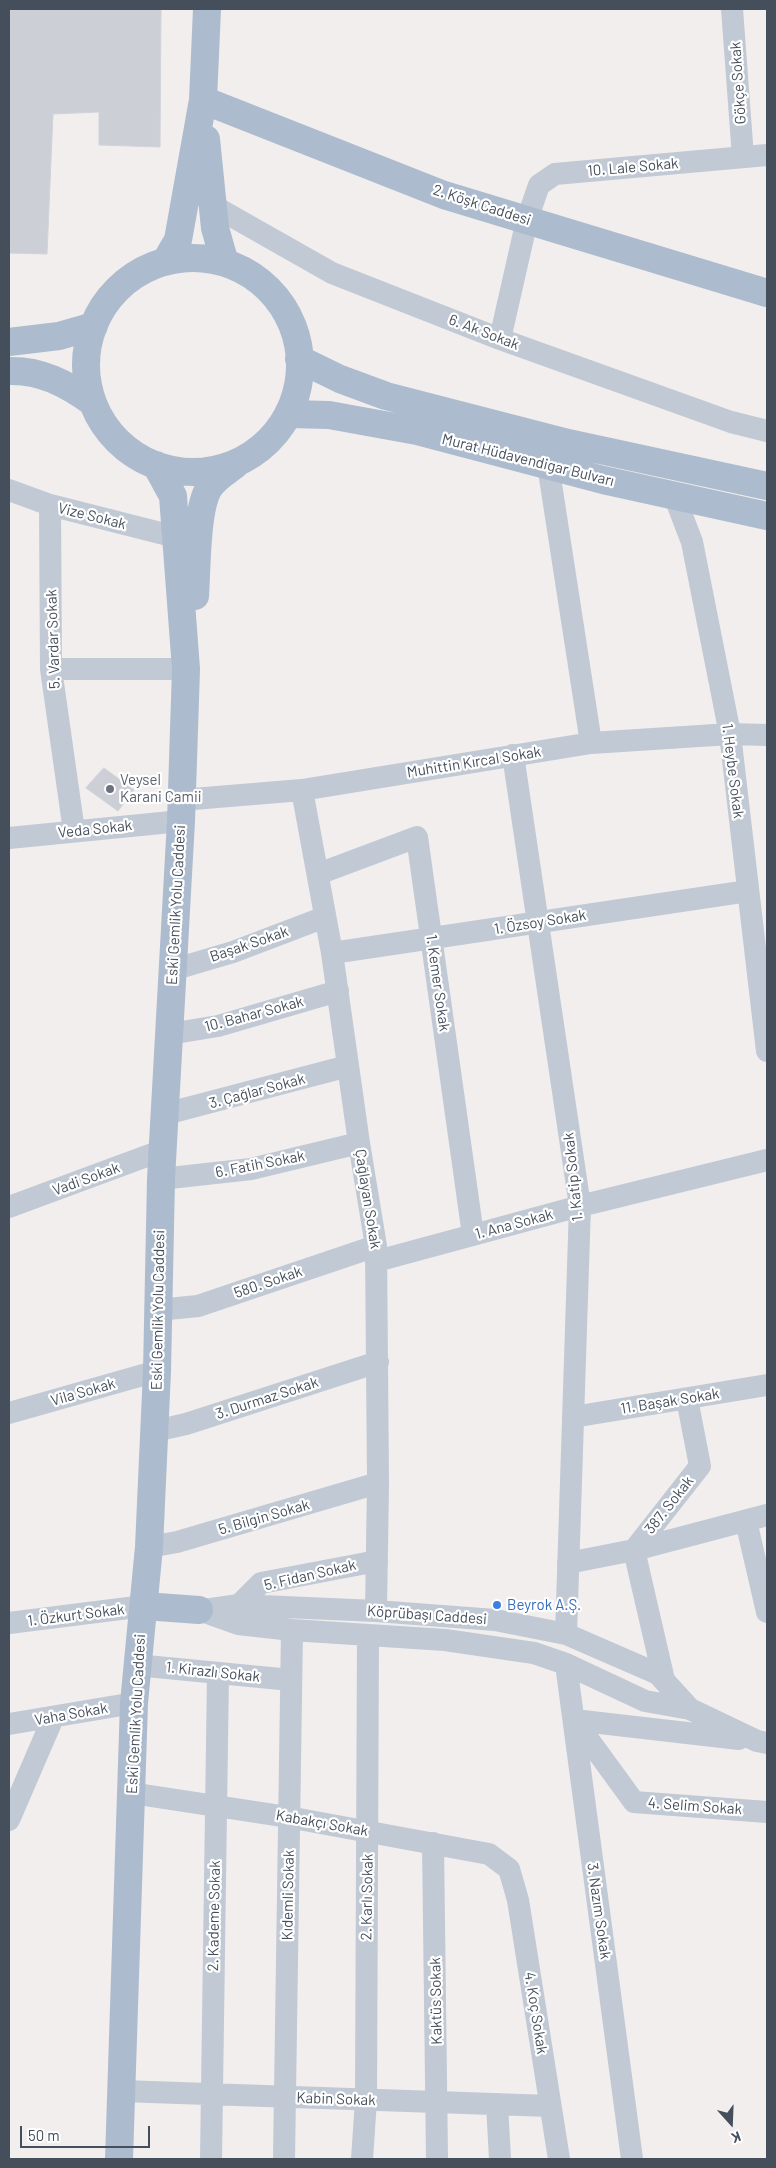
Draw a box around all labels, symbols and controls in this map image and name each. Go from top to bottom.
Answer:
street label: Gökçe Sokak [726,41,750,125]
street label: 10. Lale Sokak [587,154,679,180]
street label: 2. Köşk Caddesi [431,181,533,229]
street label: 6. Ak Sokak [446,310,522,354]
street label: Murat Hüdavendigar Bulvarı [440,430,616,490]
street label: Vize Sokak [56,499,128,533]
street label: 5. Vardar Sokak [42,589,64,689]
street label: 1. Heybe Sokak [718,722,748,820]
street label: Muhittin Kırcal Sokak [406,743,542,781]
place label: Veysel Karani Camii [120,771,202,806]
marker: Veysel Karani Camii [104,783,116,795]
street label: Veda Sokak [57,816,133,842]
street label: Eski Gemlik Yolu Caddesi [163,825,189,985]
street label: 1. Özsoy Sokak [493,906,587,938]
street label: Başak Sokak [207,922,291,966]
street label: 1. Kemer Sokak [422,933,454,1033]
street label: 10. Bahar Sokak [203,992,305,1036]
street label: 3. Çağlar Sokak [207,1070,307,1112]
street label: 1. Katip Sokak [559,1132,587,1222]
street label: 6. Fatih Sokak [214,1147,306,1181]
street label: Çağlayan Sokak [351,1148,385,1250]
street label: Vadi Sokak [50,1159,122,1199]
street label: 1. Ana Sokak [473,1205,555,1243]
street label: Eski Gemlik Yolu Caddesi [148,1230,168,1390]
street label: 580. Sokak [232,1262,304,1302]
street label: 3. Durmaz Sokak [213,1373,321,1423]
street label: Vila Sokak [49,1374,117,1410]
street label: 11. Başak Sokak [619,1384,721,1418]
street label: 387. Sokak [641,1472,697,1538]
street label: 5. Bilgin Sokak [216,1495,312,1539]
street label: 5. Fidan Sokak [262,1556,358,1594]
place label: Beyrok A.Ş. [507,1596,581,1614]
marker: Beyrok A.Ş. [491,1599,503,1611]
street label: 1. Özkurt Sokak [26,1600,126,1630]
street label: Köprübaşı Caddesi [366,1602,488,1628]
street label: Eski Gemlik Yolu Caddesi [123,1634,149,1794]
street label: 1. Kirazlı Sokak [165,1658,261,1686]
street label: Vaha Sokak [33,1699,109,1729]
street label: 4. Selim Sokak [647,1794,743,1818]
street label: Kabakçı Sokak [274,1806,370,1840]
street label: Kıdemli Sokak [278,1849,298,1941]
street label: 2. Karlı Sokak [357,1854,377,1940]
street label: 2. Kademe Sokak [204,1860,224,1972]
street label: 3. Nazım Sokak [583,1861,615,1961]
street label: Kaktüs Sokak [426,1957,446,2045]
street label: 4. Koç Sokak [521,1971,551,2055]
street label: Kabin Sokak [296,2089,376,2109]
north arrow [706,2098,756,2148]
scale bar [22,2116,152,2148]
text: 50 m [28,2126,60,2144]
text: K [729,2128,743,2147]

